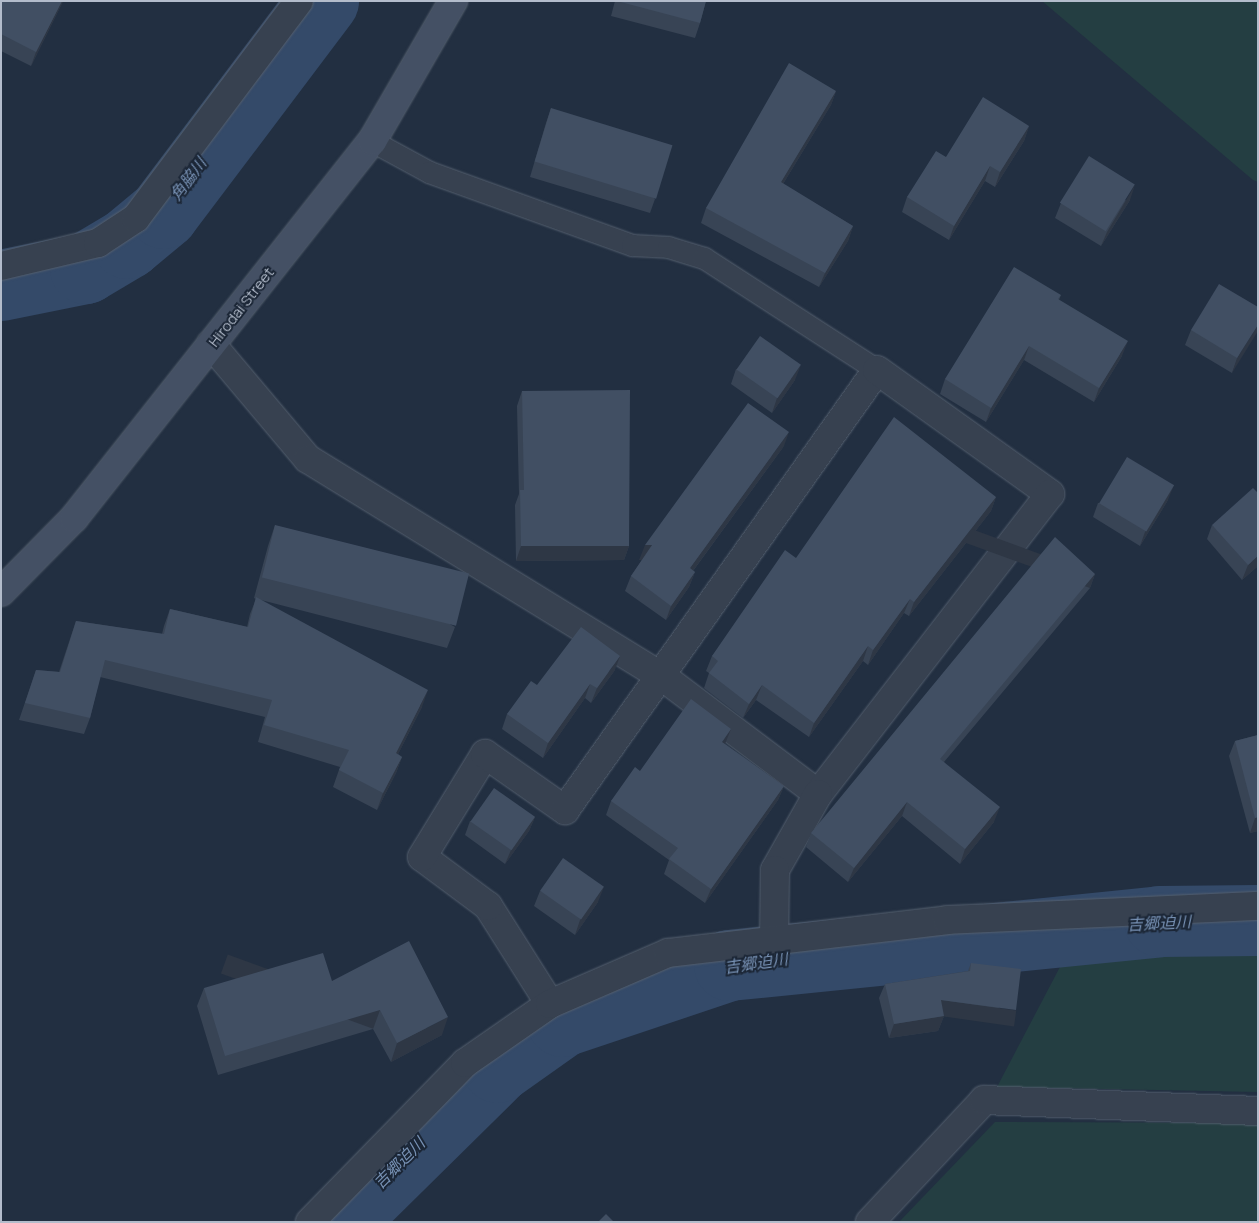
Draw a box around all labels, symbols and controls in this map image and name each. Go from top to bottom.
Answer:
water label: 角脇川 [166,154,210,204]
street label: Hirodai Street [204,264,278,350]
water label: 吉郷迫川 [1127,912,1191,934]
water label: 吉郷迫川 [723,949,789,977]
water label: 吉郷迫川 [370,1134,428,1192]

